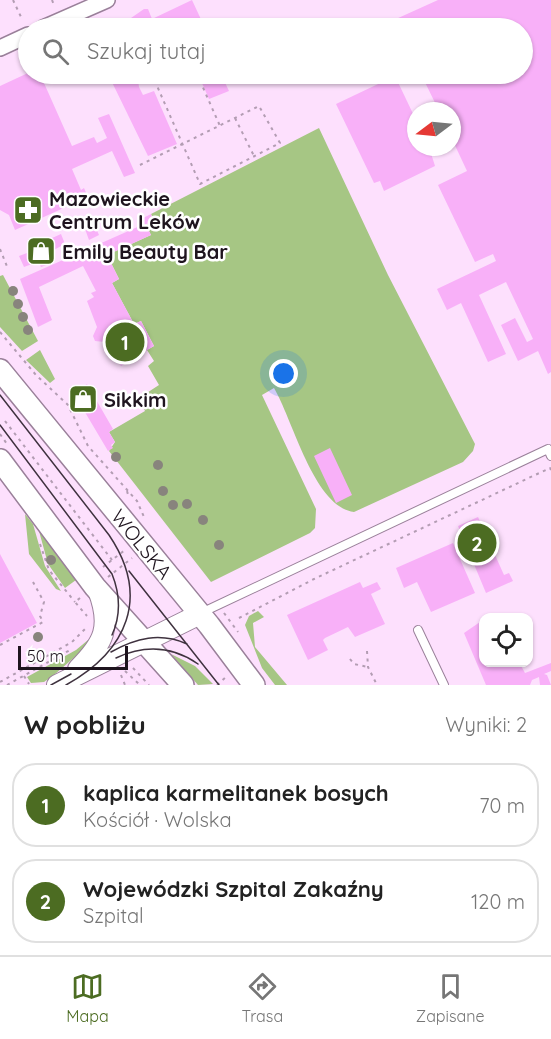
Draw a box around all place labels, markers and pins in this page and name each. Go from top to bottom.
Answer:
place label: Mazowieckie Centrum Leków [49,186,200,234]
pharmacy icon: Mazowieckie Centrum Leków [12,194,44,226]
shop icon: Emily Beauty Bar [25,235,57,267]
place label: Emily Beauty Bar [62,239,228,264]
pin: 1 [106,320,144,364]
shop icon: Sikkim [67,383,99,415]
place label: Sikkim [104,387,166,412]
pin: 2 [458,520,496,566]

